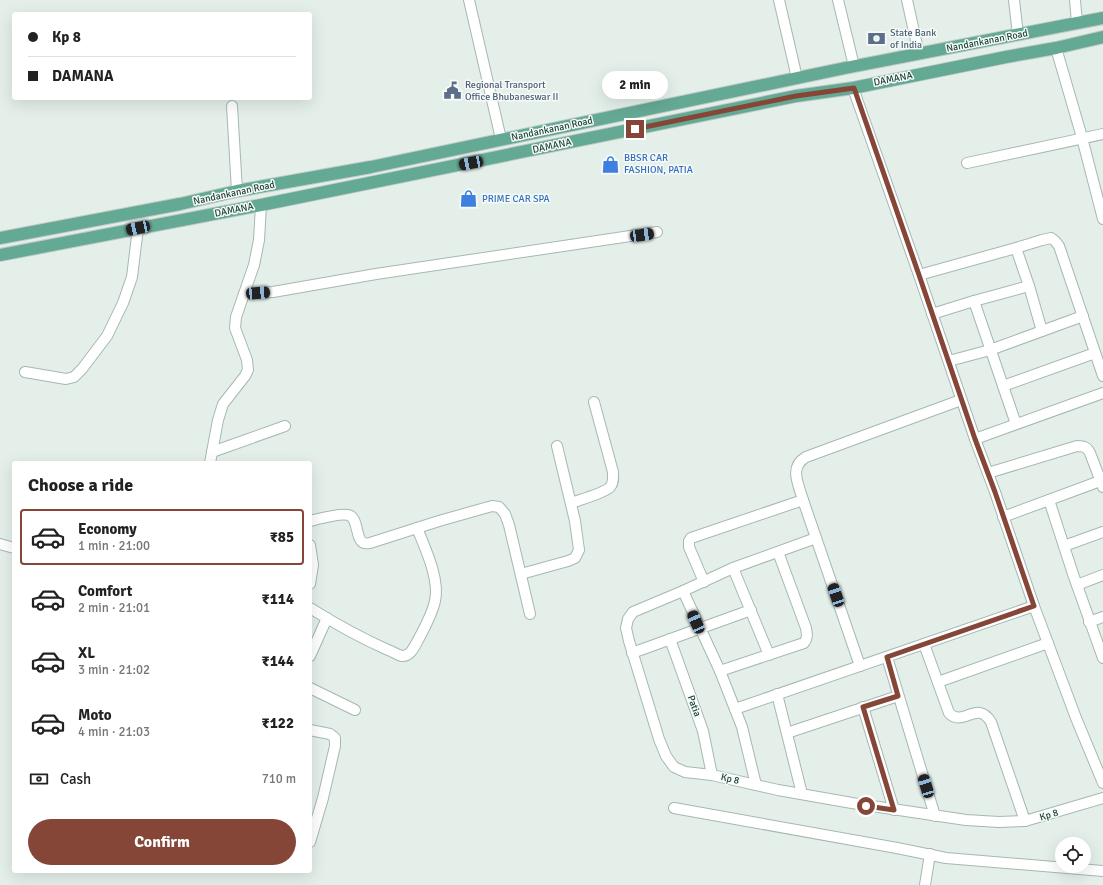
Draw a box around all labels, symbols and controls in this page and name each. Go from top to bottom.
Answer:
place label: State Bank of India [890,27,936,51]
street label: Nandankanan Road [945,27,1029,55]
text: Kp 8 [52,28,81,46]
bank icon: State Bank of India [867,29,887,49]
text: DAMANA [52,67,114,85]
street label: DAMANA [872,69,914,89]
callout: 2 min [602,71,668,99]
text: 2 min [619,77,651,93]
place label: Regional Transport Office Bhubaneswar II [465,79,558,103]
public building icon: Regional Transport Office Bhubaneswar II [442,81,462,101]
street label: Nandankanan Road [510,115,594,143]
route end [626,120,644,138]
street label: DAMANA [531,136,573,156]
place label: BBSR CAR FASHION, PATIA [624,152,693,176]
shop icon: BBSR CAR FASHION, PATIA [601,154,621,174]
car [458,155,484,171]
street label: Nandankanan Road [192,179,276,207]
shop icon: PRIME CAR SPA [459,189,479,209]
place label: PRIME CAR SPA [482,193,550,205]
street label: DAMANA [213,200,255,220]
car [125,220,151,236]
car [629,227,655,243]
car [246,286,270,300]
text: Choose a ride [28,474,133,496]
icon: car [30,519,66,555]
text: Economy [78,520,137,538]
text: ₹85 [270,528,294,546]
text: 1 min · 21:00 [78,538,150,554]
icon: car [30,581,66,617]
text: Comfort [78,582,132,600]
car [826,582,846,608]
text: ₹114 [262,590,294,608]
text: 2 min · 21:01 [78,600,150,616]
car [686,609,706,635]
icon: car [30,643,66,679]
text: XL [78,644,95,662]
text: ₹144 [262,652,294,670]
text: 3 min · 21:02 [78,662,150,678]
street label: Patia [685,694,703,718]
icon: car [30,705,66,741]
text: Moto [78,706,112,724]
text: ₹122 [262,714,294,732]
text: 4 min · 21:03 [78,724,150,740]
icon: cash [28,768,50,790]
text: Cash [60,770,91,788]
text: 710 m [262,771,296,787]
street label: Kp 8 [719,771,741,787]
car [917,773,935,799]
route start [857,797,875,815]
street label: Kp 8 [1038,807,1060,823]
button: Confirm [28,819,296,865]
map controls [1055,837,1091,873]
button: locate [1055,837,1091,873]

